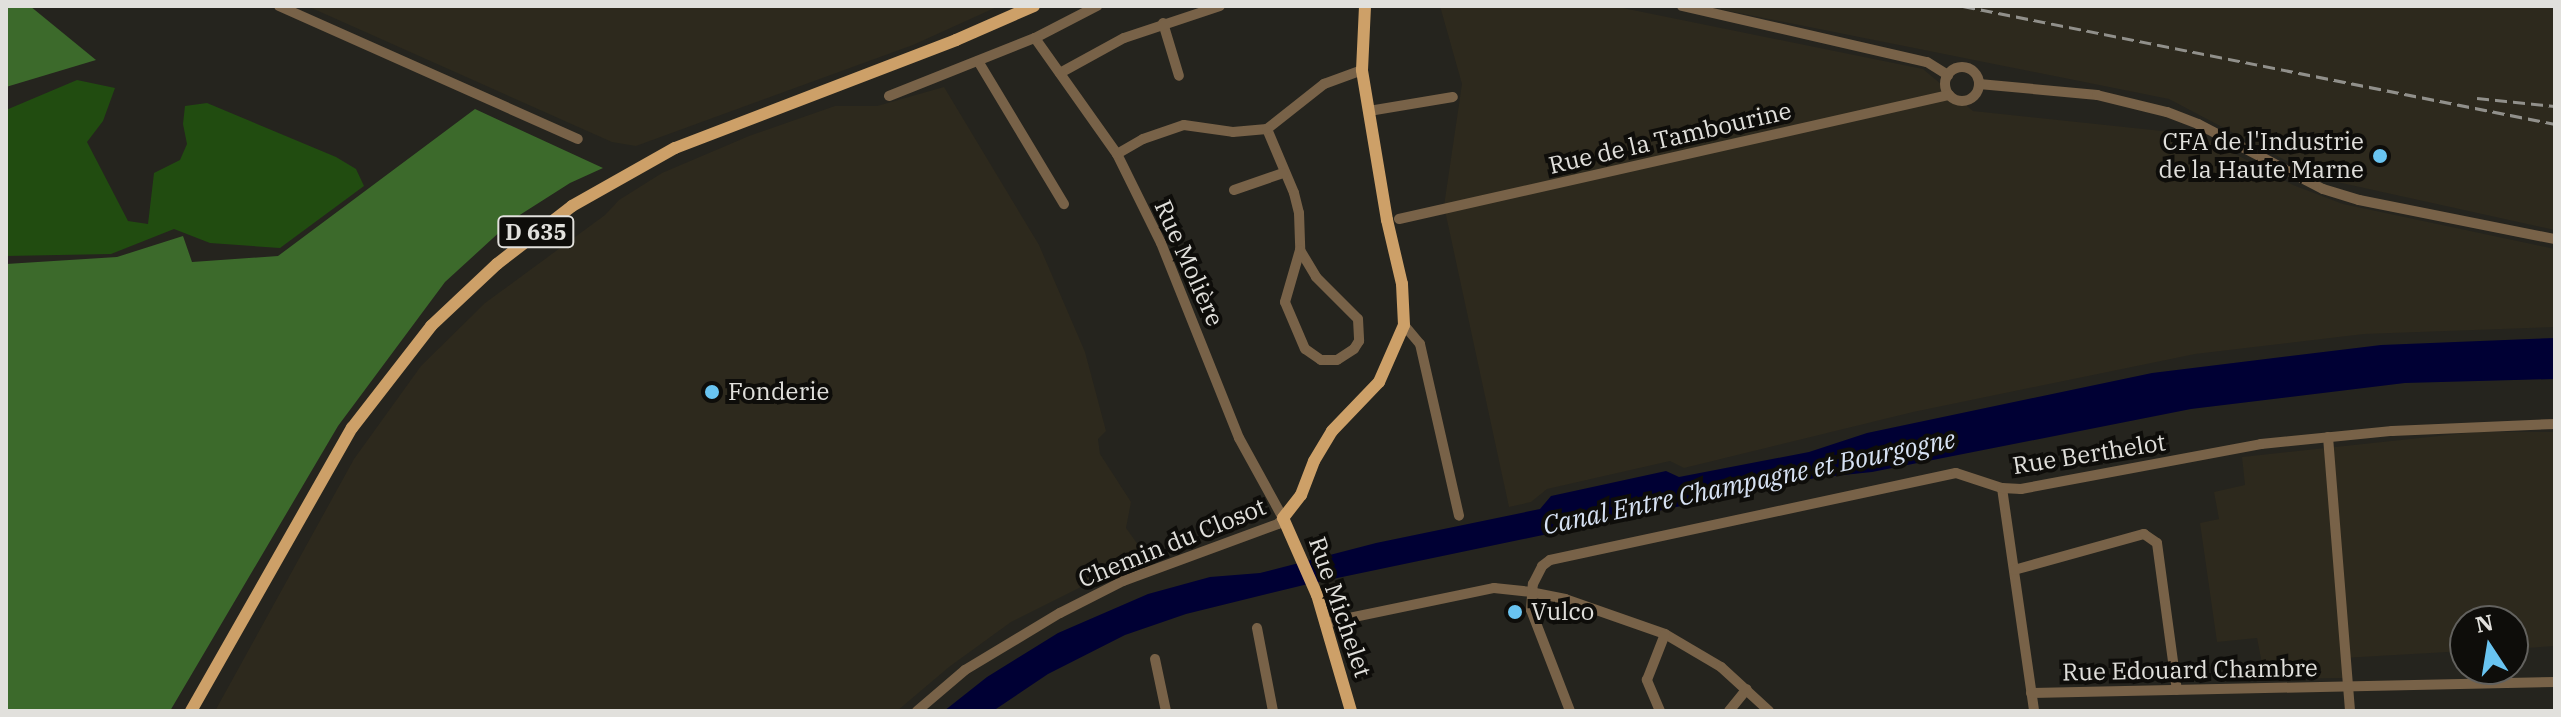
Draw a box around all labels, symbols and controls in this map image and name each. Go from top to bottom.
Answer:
street label: Rue de la Tambourine [1546,96,1794,180]
place label: CFA de l'Industrie de la Haute Marne [2159,128,2364,184]
marker: CFA de l'Industrie de la Haute Marne [2371,147,2389,165]
street label: Rue Molière [1148,196,1230,330]
road number: D 635 [496,214,576,250]
place label: Fonderie [728,378,829,406]
marker: Fonderie [703,383,721,401]
water label: Canal Entre Champagne et Bourgogne [1540,423,1958,541]
street label: Rue Berthelot [2010,428,2168,480]
street label: Chemin du Closot [1074,492,1270,594]
street label: Rue Michelet [1303,533,1377,681]
place label: Vulco [1531,598,1594,626]
marker: Vulco [1506,603,1524,621]
north arrow [2449,605,2529,685]
text: N [2473,607,2496,639]
street label: Rue Edouard Chambre [2062,653,2318,687]

